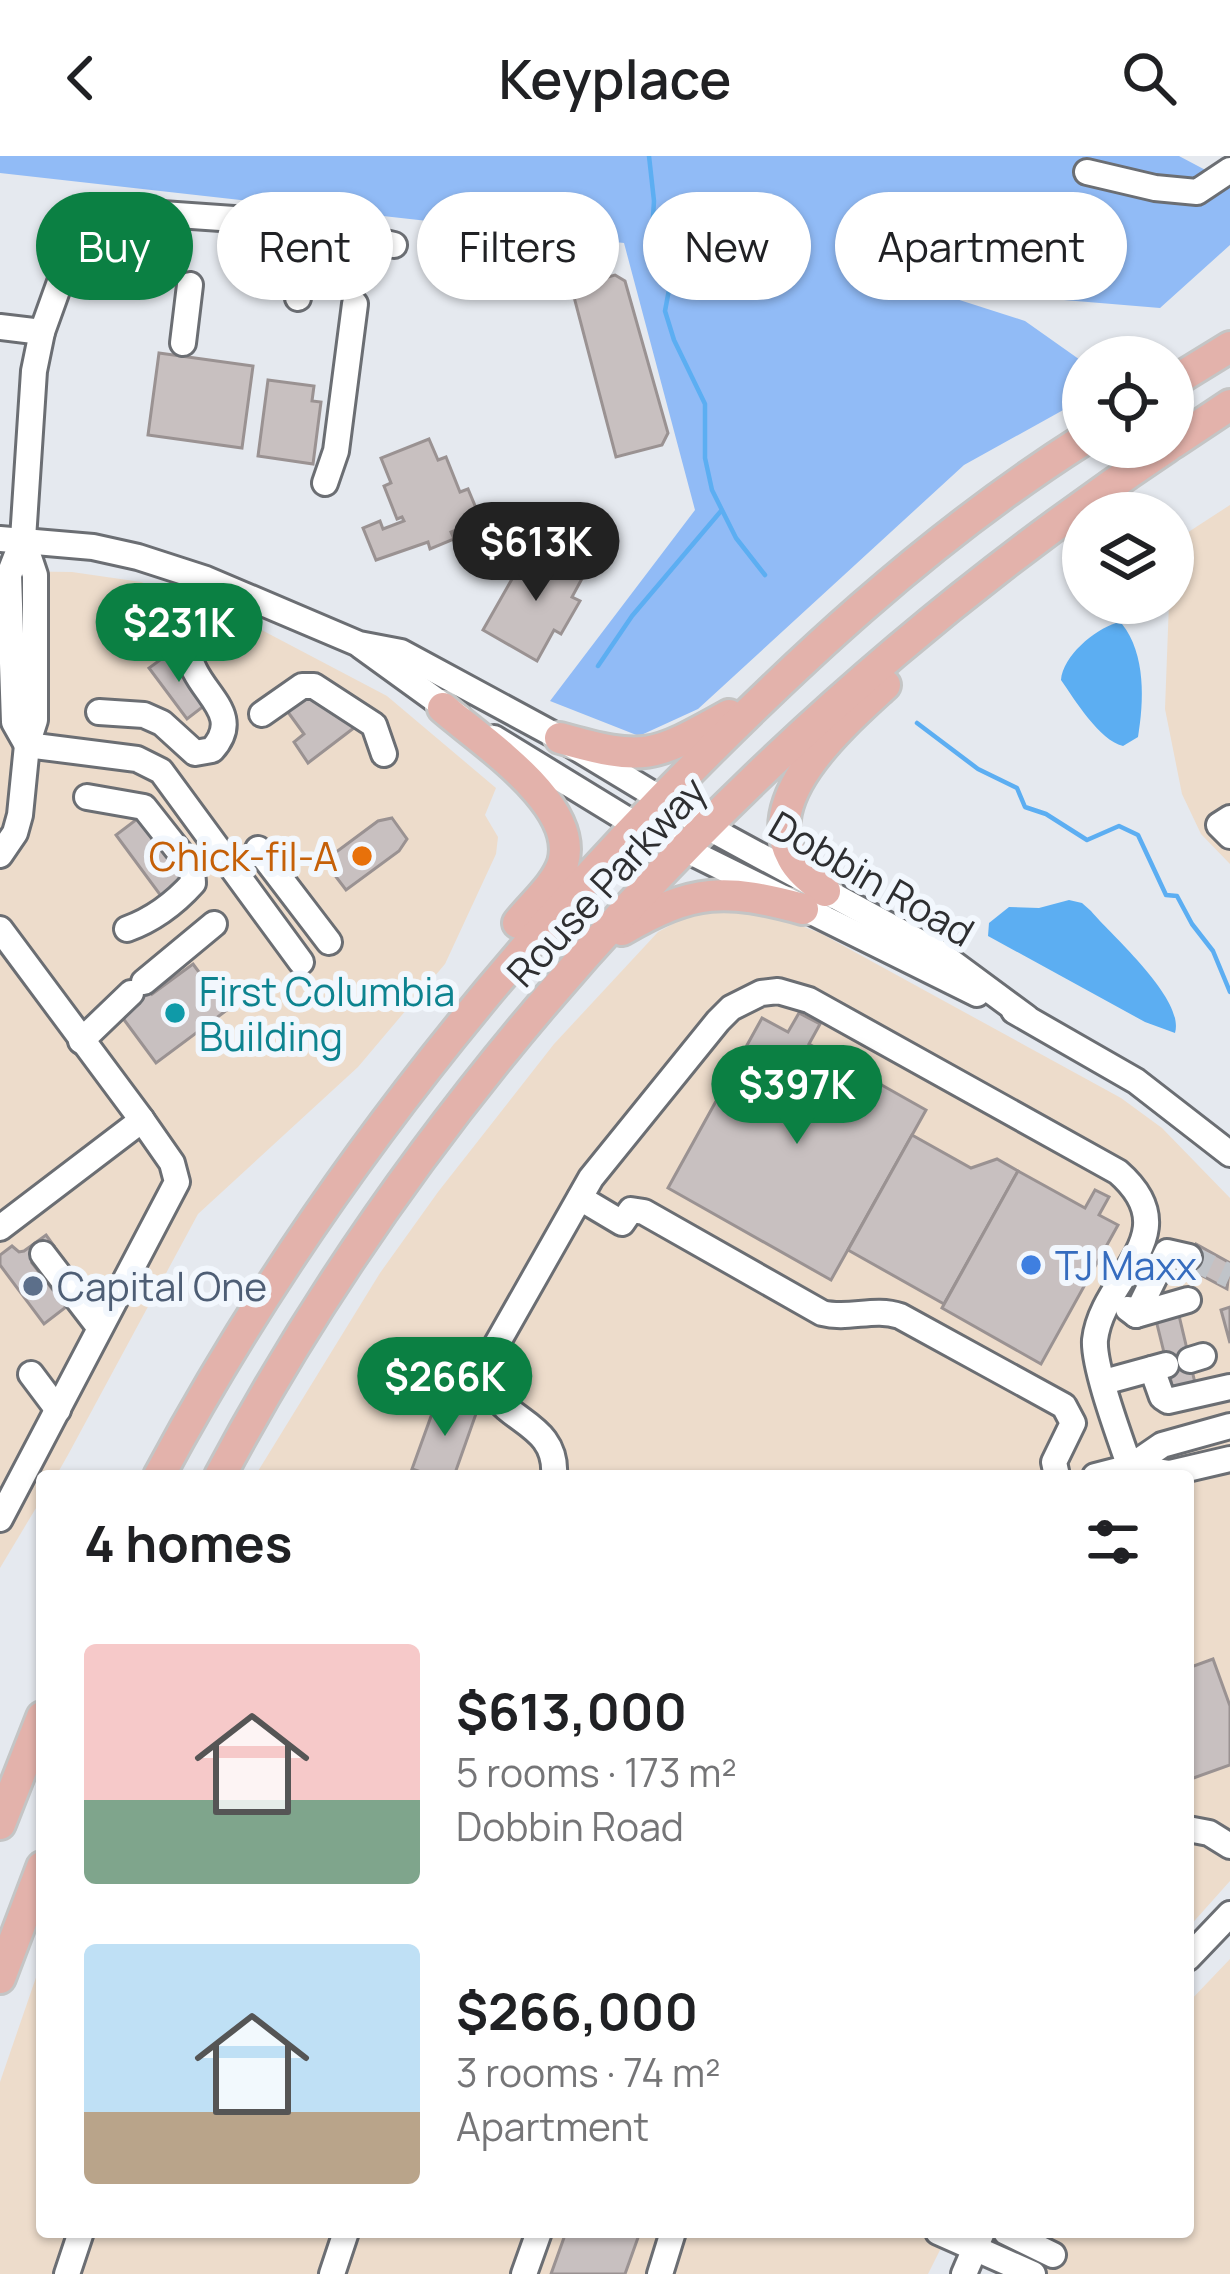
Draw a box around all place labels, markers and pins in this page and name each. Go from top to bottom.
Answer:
pin: $613K [452,502,620,604]
pin: $231K [95,583,263,685]
place label: Chick-fil-A [149,829,338,883]
marker: Chick-fil-A [349,843,375,869]
place label: First Columbia Building [199,964,455,1063]
marker: First Columbia Building [162,1000,188,1026]
pin: $397K [713,1045,881,1147]
place label: TJ Maxx [1055,1238,1197,1292]
marker: TJ Maxx [1018,1252,1044,1278]
place label: Capital One [57,1259,267,1313]
marker: Capital One [20,1273,46,1299]
pin: $266K [361,1337,529,1439]

